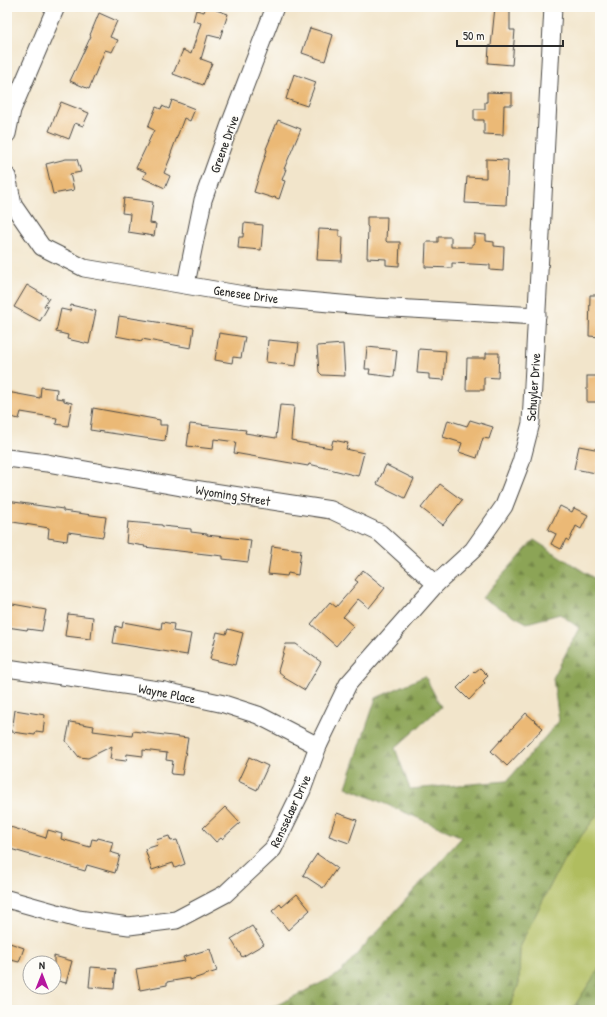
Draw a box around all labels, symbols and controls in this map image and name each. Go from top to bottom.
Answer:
scale bar [457,22,563,48]
text: 50 m [463,27,484,44]
street label: Greene Drive [205,113,243,175]
street label: Genesee Drive [212,281,280,307]
street label: Schuyler Drive [522,352,544,422]
street label: Wyoming Street [194,480,272,510]
street label: Wayne Place [137,679,197,707]
street label: Rensselaer Drive [265,772,315,850]
north arrow [22,955,62,995]
text: N [39,958,45,972]

